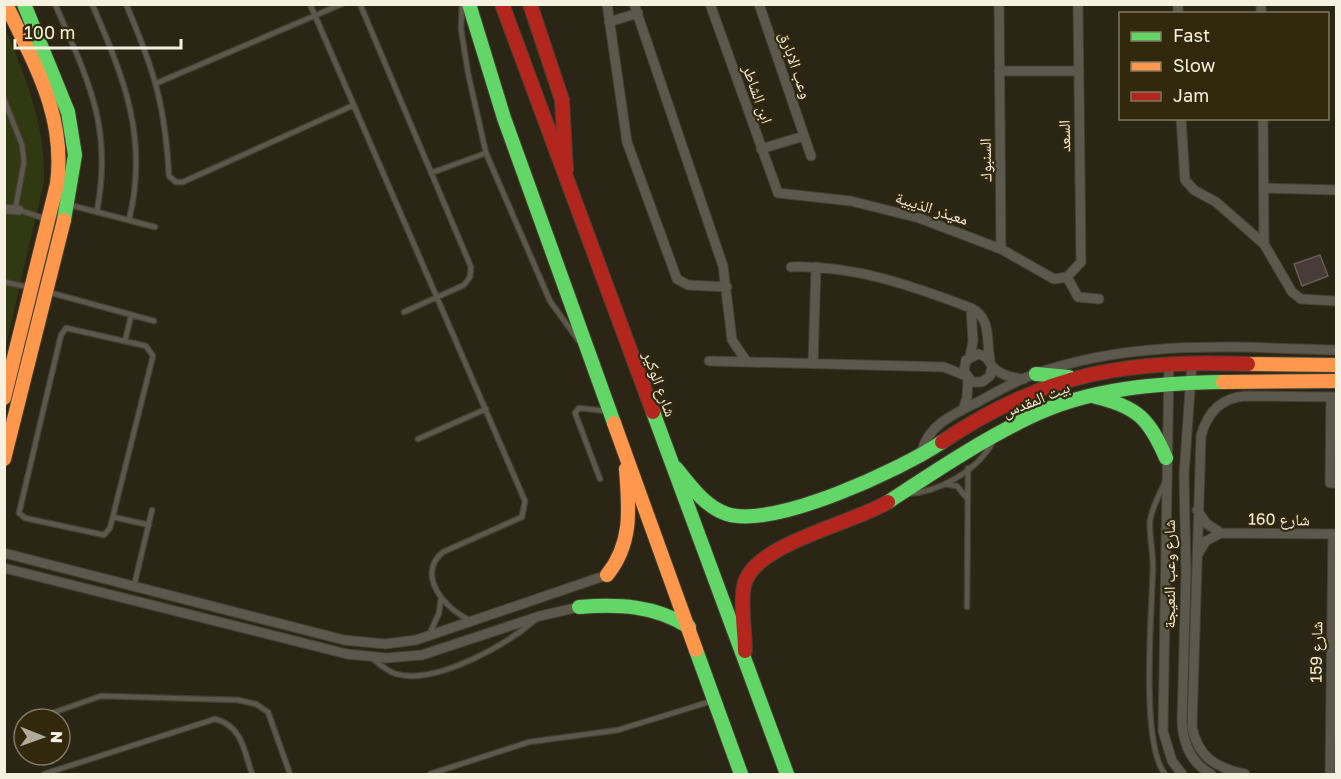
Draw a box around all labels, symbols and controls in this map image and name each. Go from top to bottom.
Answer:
scale bar [15,12,182,50]
legend [1119,12,1329,120]
text: 100 m [24,21,75,43]
text: Fast [1173,24,1210,46]
street label: وعب الابارق [774,29,817,102]
text: Slow [1173,54,1216,76]
street label: ابن الشاطر [737,61,777,126]
text: Jam [1173,84,1209,106]
street label: السعد [1054,120,1074,152]
street label: السنبوك [975,138,995,182]
street label: معيذر الذيبية [893,187,971,229]
street label: شارع الوكير [638,348,681,420]
street label: بيت المقدس [999,376,1073,423]
street label: شارع 160 [1248,508,1310,531]
street label: شارع وعب النعيجة [1159,519,1180,629]
street label: شارع 159 [1305,621,1328,683]
north arrow [12,707,72,767]
text: N [47,731,67,744]

